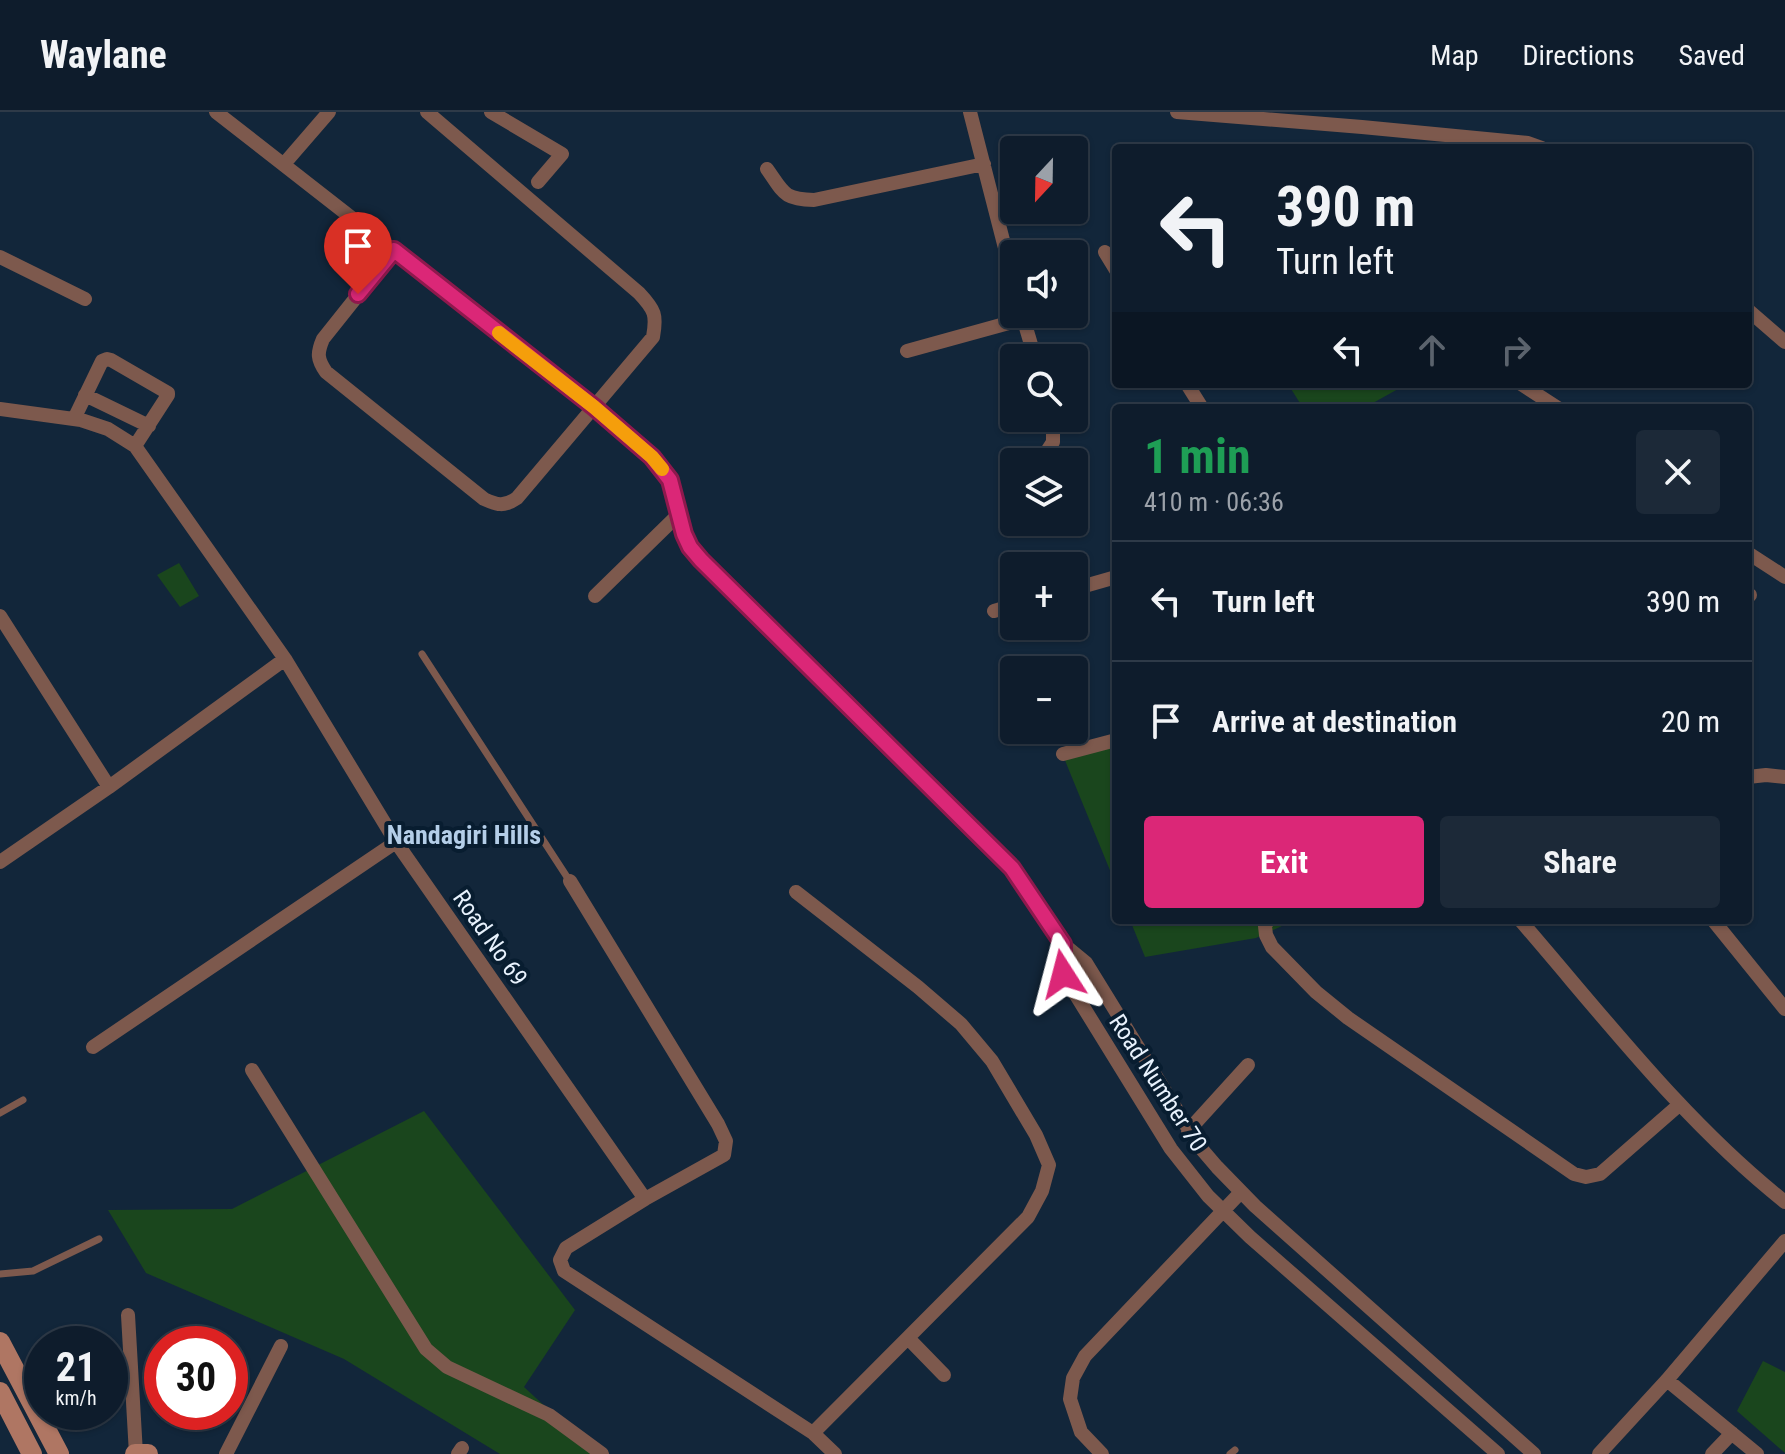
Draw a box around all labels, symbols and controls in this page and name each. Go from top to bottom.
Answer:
text: Waylane [40,33,167,77]
text: Map [1430,39,1479,72]
text: Directions [1523,39,1634,72]
text: Saved [1678,39,1745,72]
north arrow [1000,136,1088,224]
map controls [1000,136,1088,744]
text: 390 m [1276,174,1415,240]
icon: left [1144,176,1248,280]
pin [324,212,392,294]
icon: arrive [336,224,380,268]
button: sound [1000,240,1088,328]
text: Turn left [1276,241,1394,283]
icon: left [1326,328,1370,372]
icon: ahead [1410,328,1454,372]
icon: right [1494,328,1538,372]
button: search [1000,344,1088,432]
text: 1 min [1144,428,1251,485]
button: close [1636,430,1720,514]
button: layers [1000,448,1088,536]
text: 410 m · 06:36 [1144,487,1284,517]
button: + [1000,552,1088,640]
icon: left [1144,579,1188,623]
text: Turn left [1212,584,1315,619]
text: 390 m [1646,584,1720,619]
button: − [1000,656,1088,744]
icon: arrive [1144,699,1188,743]
text: Arrive at destination [1212,704,1457,739]
text: 20 m [1661,704,1720,739]
button: Exit [1144,816,1424,908]
button: Share [1440,816,1720,908]
district label: Nandagiri Hills [387,820,541,850]
street label: Road No 69 [447,885,533,991]
position arrow [1021,932,1105,1016]
street label: Road Number 70 [1103,1009,1213,1157]
speed limit sign: 30 [144,1326,248,1430]
text: 21 [56,1344,96,1391]
text: km/h [55,1386,97,1410]

